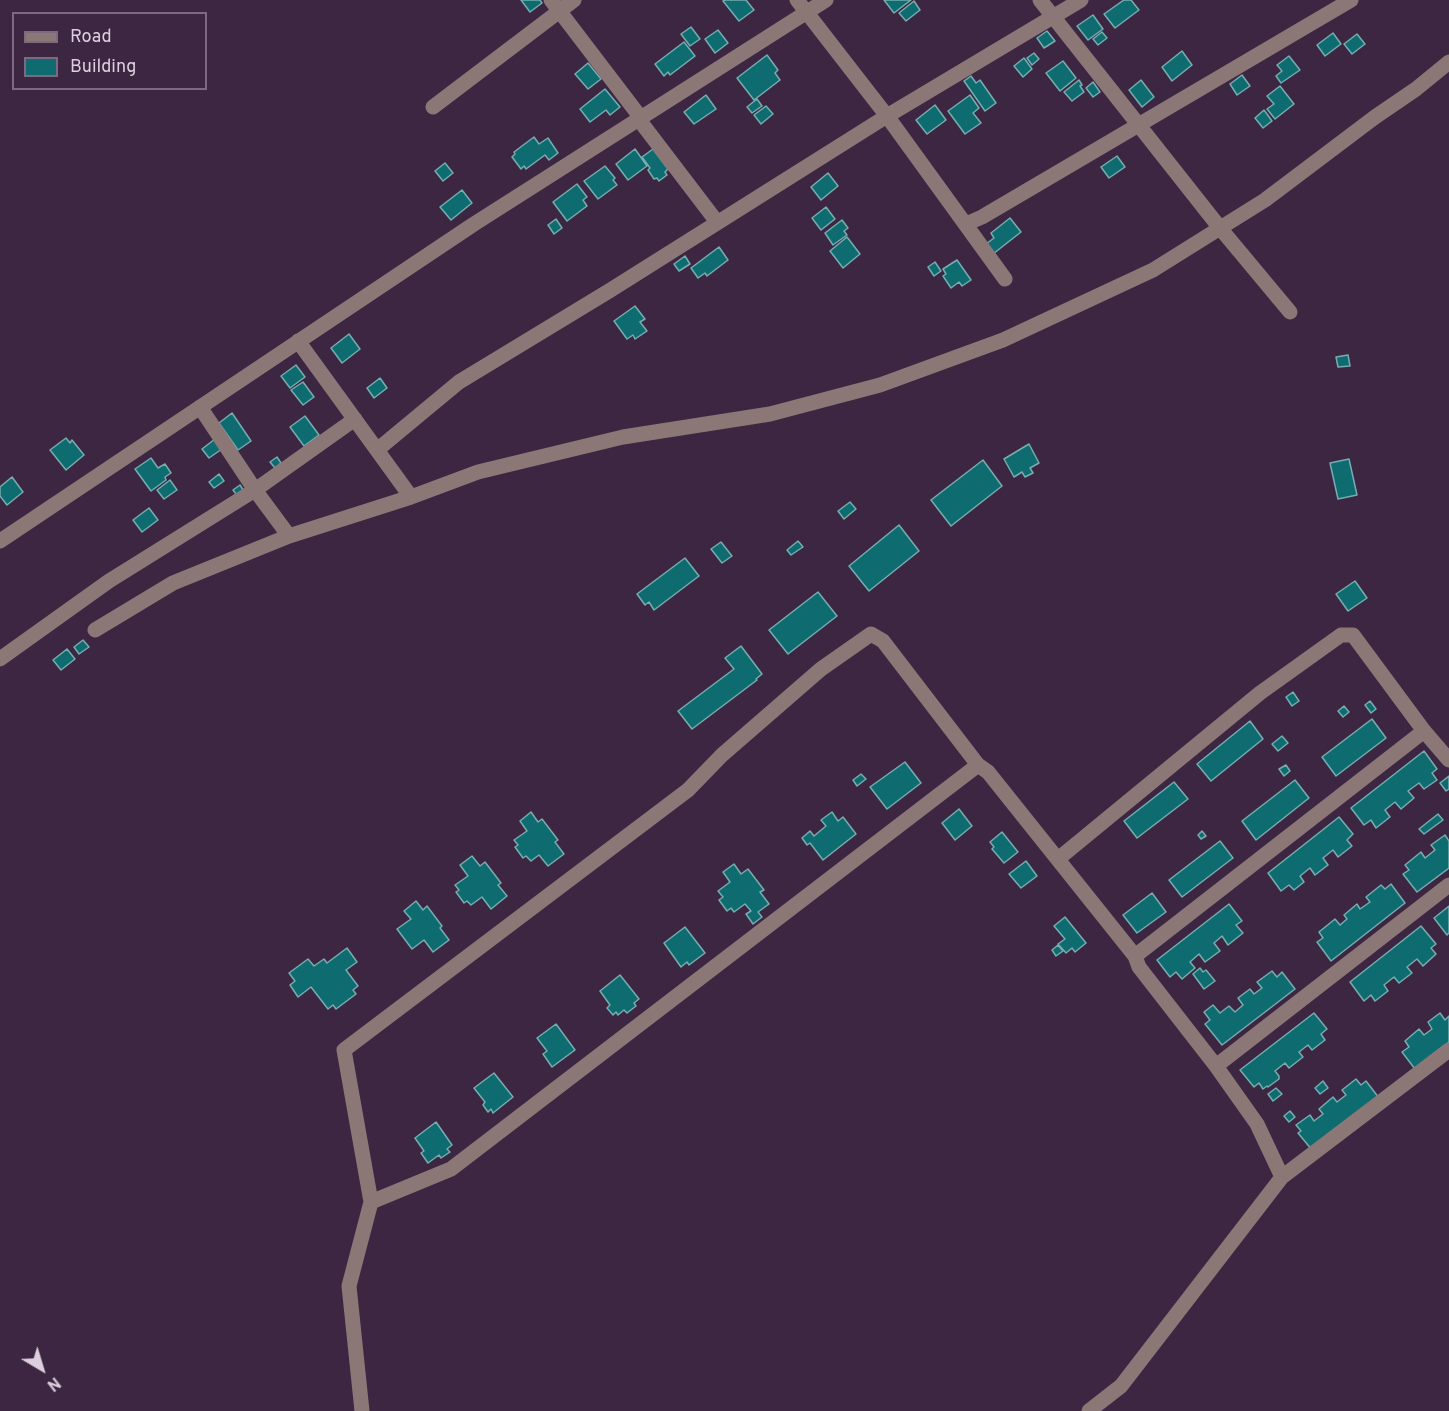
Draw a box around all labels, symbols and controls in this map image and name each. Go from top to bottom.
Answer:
legend [12,12,207,90]
text: Road [70,26,112,49]
text: Building [70,56,136,79]
north arrow [12,1339,72,1399]
text: N [42,1372,64,1395]

